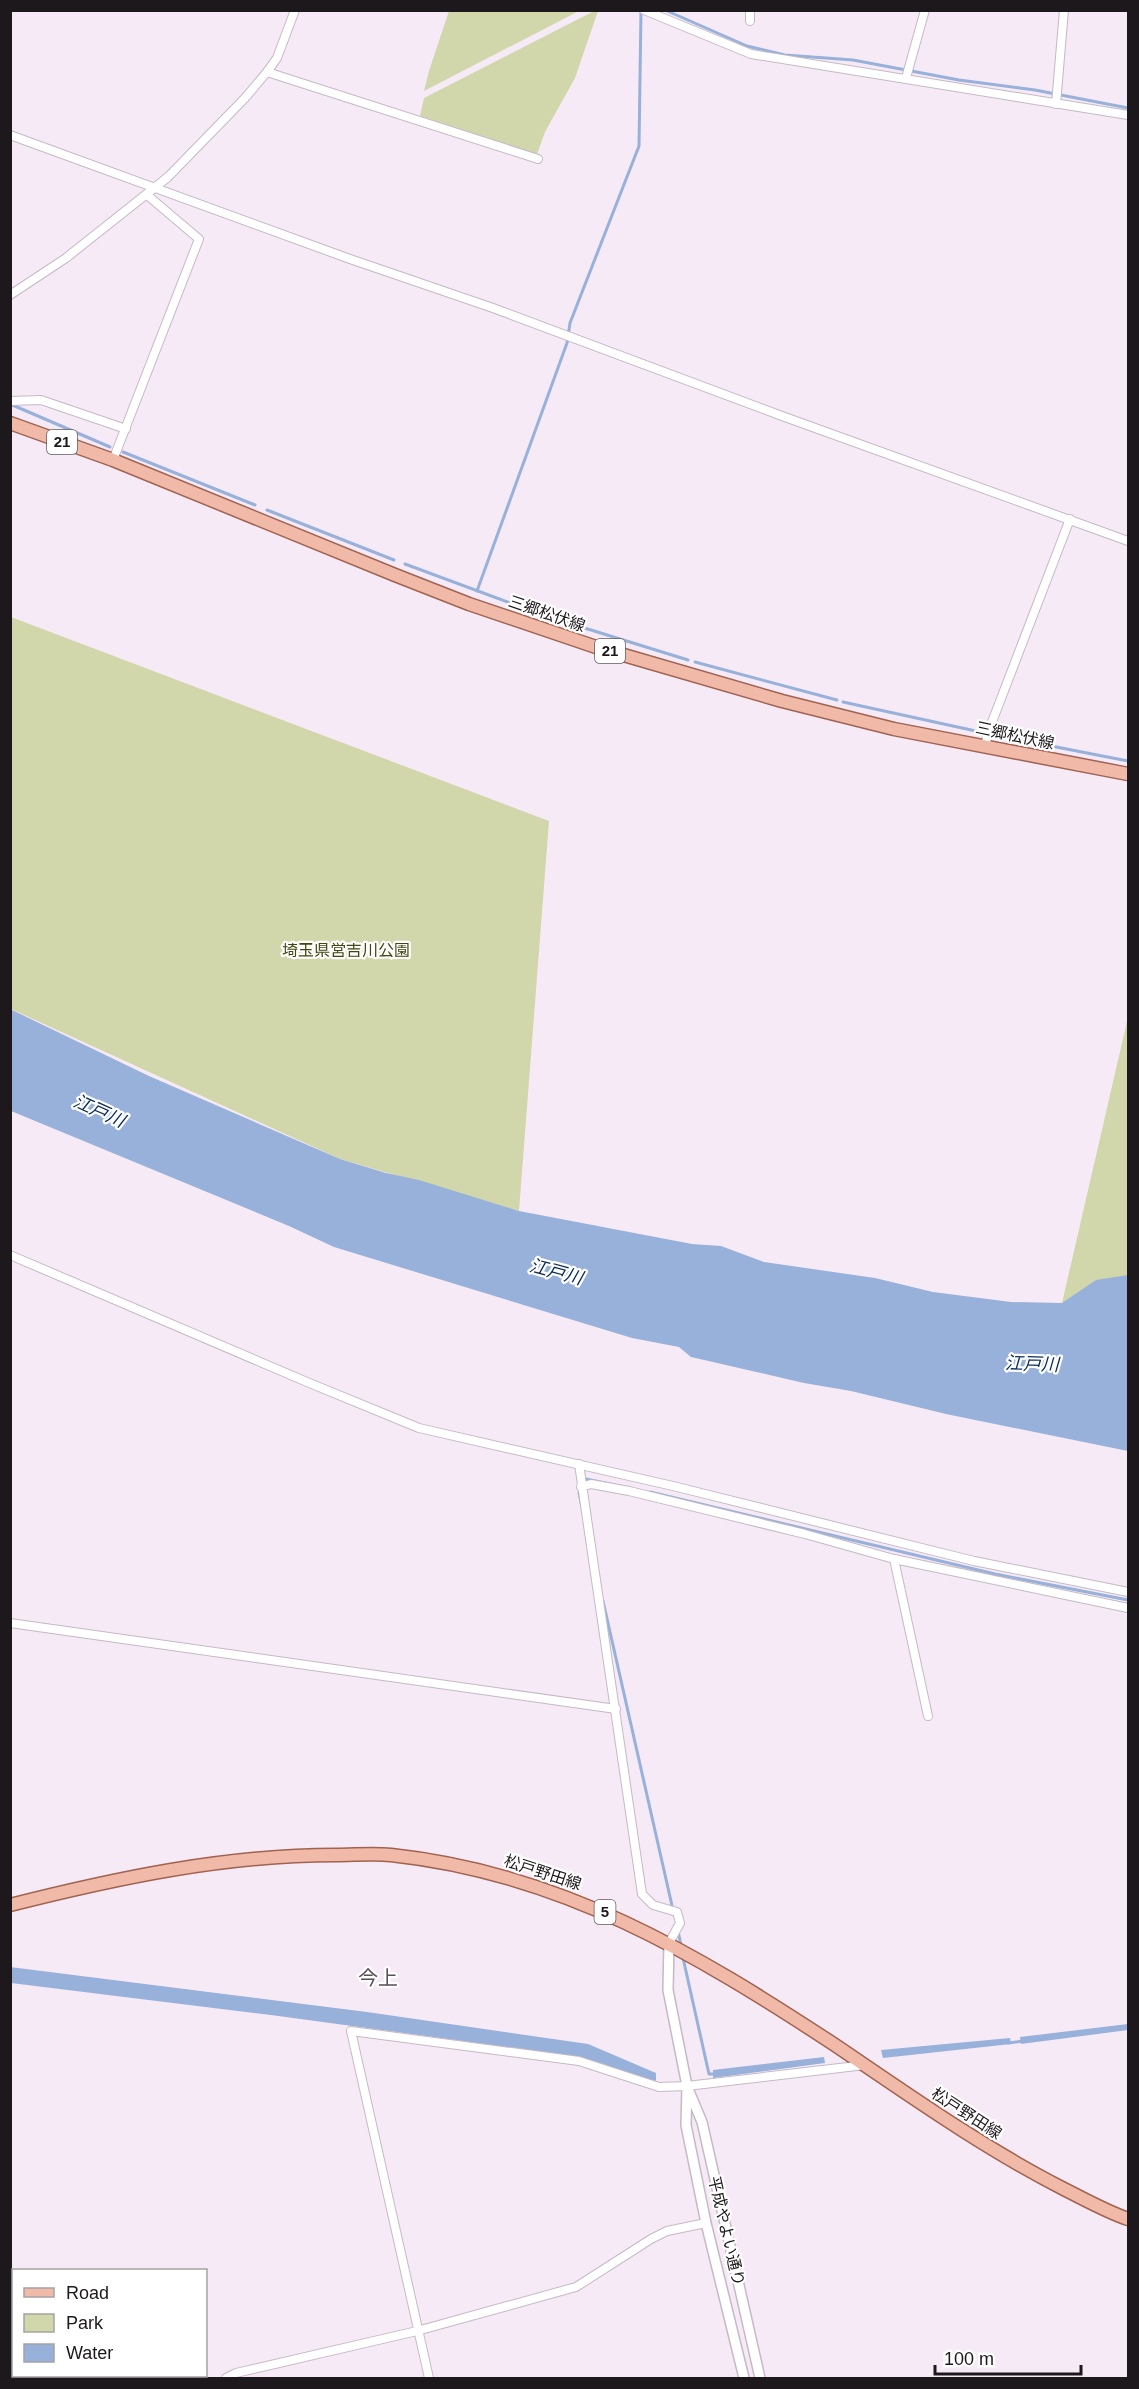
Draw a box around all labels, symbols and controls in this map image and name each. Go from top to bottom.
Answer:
road number: 21 [47,430,77,454]
street label: 三郷松伏線 [506,592,587,635]
road number: 21 [595,639,625,663]
street label: 三郷松伏線 [974,719,1056,752]
park label: 埼玉県営吉川公園 [282,942,410,959]
water label: 江戸川 [70,1091,130,1132]
water label: 江戸川 [527,1255,587,1289]
water label: 江戸川 [1005,1353,1061,1375]
street label: 松戸野田線 [502,1852,584,1893]
road number: 5 [594,1900,616,1924]
district label: 今上 [358,1967,398,1989]
street label: 松戸野田線 [929,2085,1005,2142]
street label: 平成やよい通り [706,2175,747,2288]
legend [12,2269,207,2377]
text: Road [66,2283,109,2303]
text: Park [66,2313,104,2333]
scale bar [935,2338,1080,2376]
text: Water [66,2343,113,2363]
text: 100 m [944,2349,994,2369]

